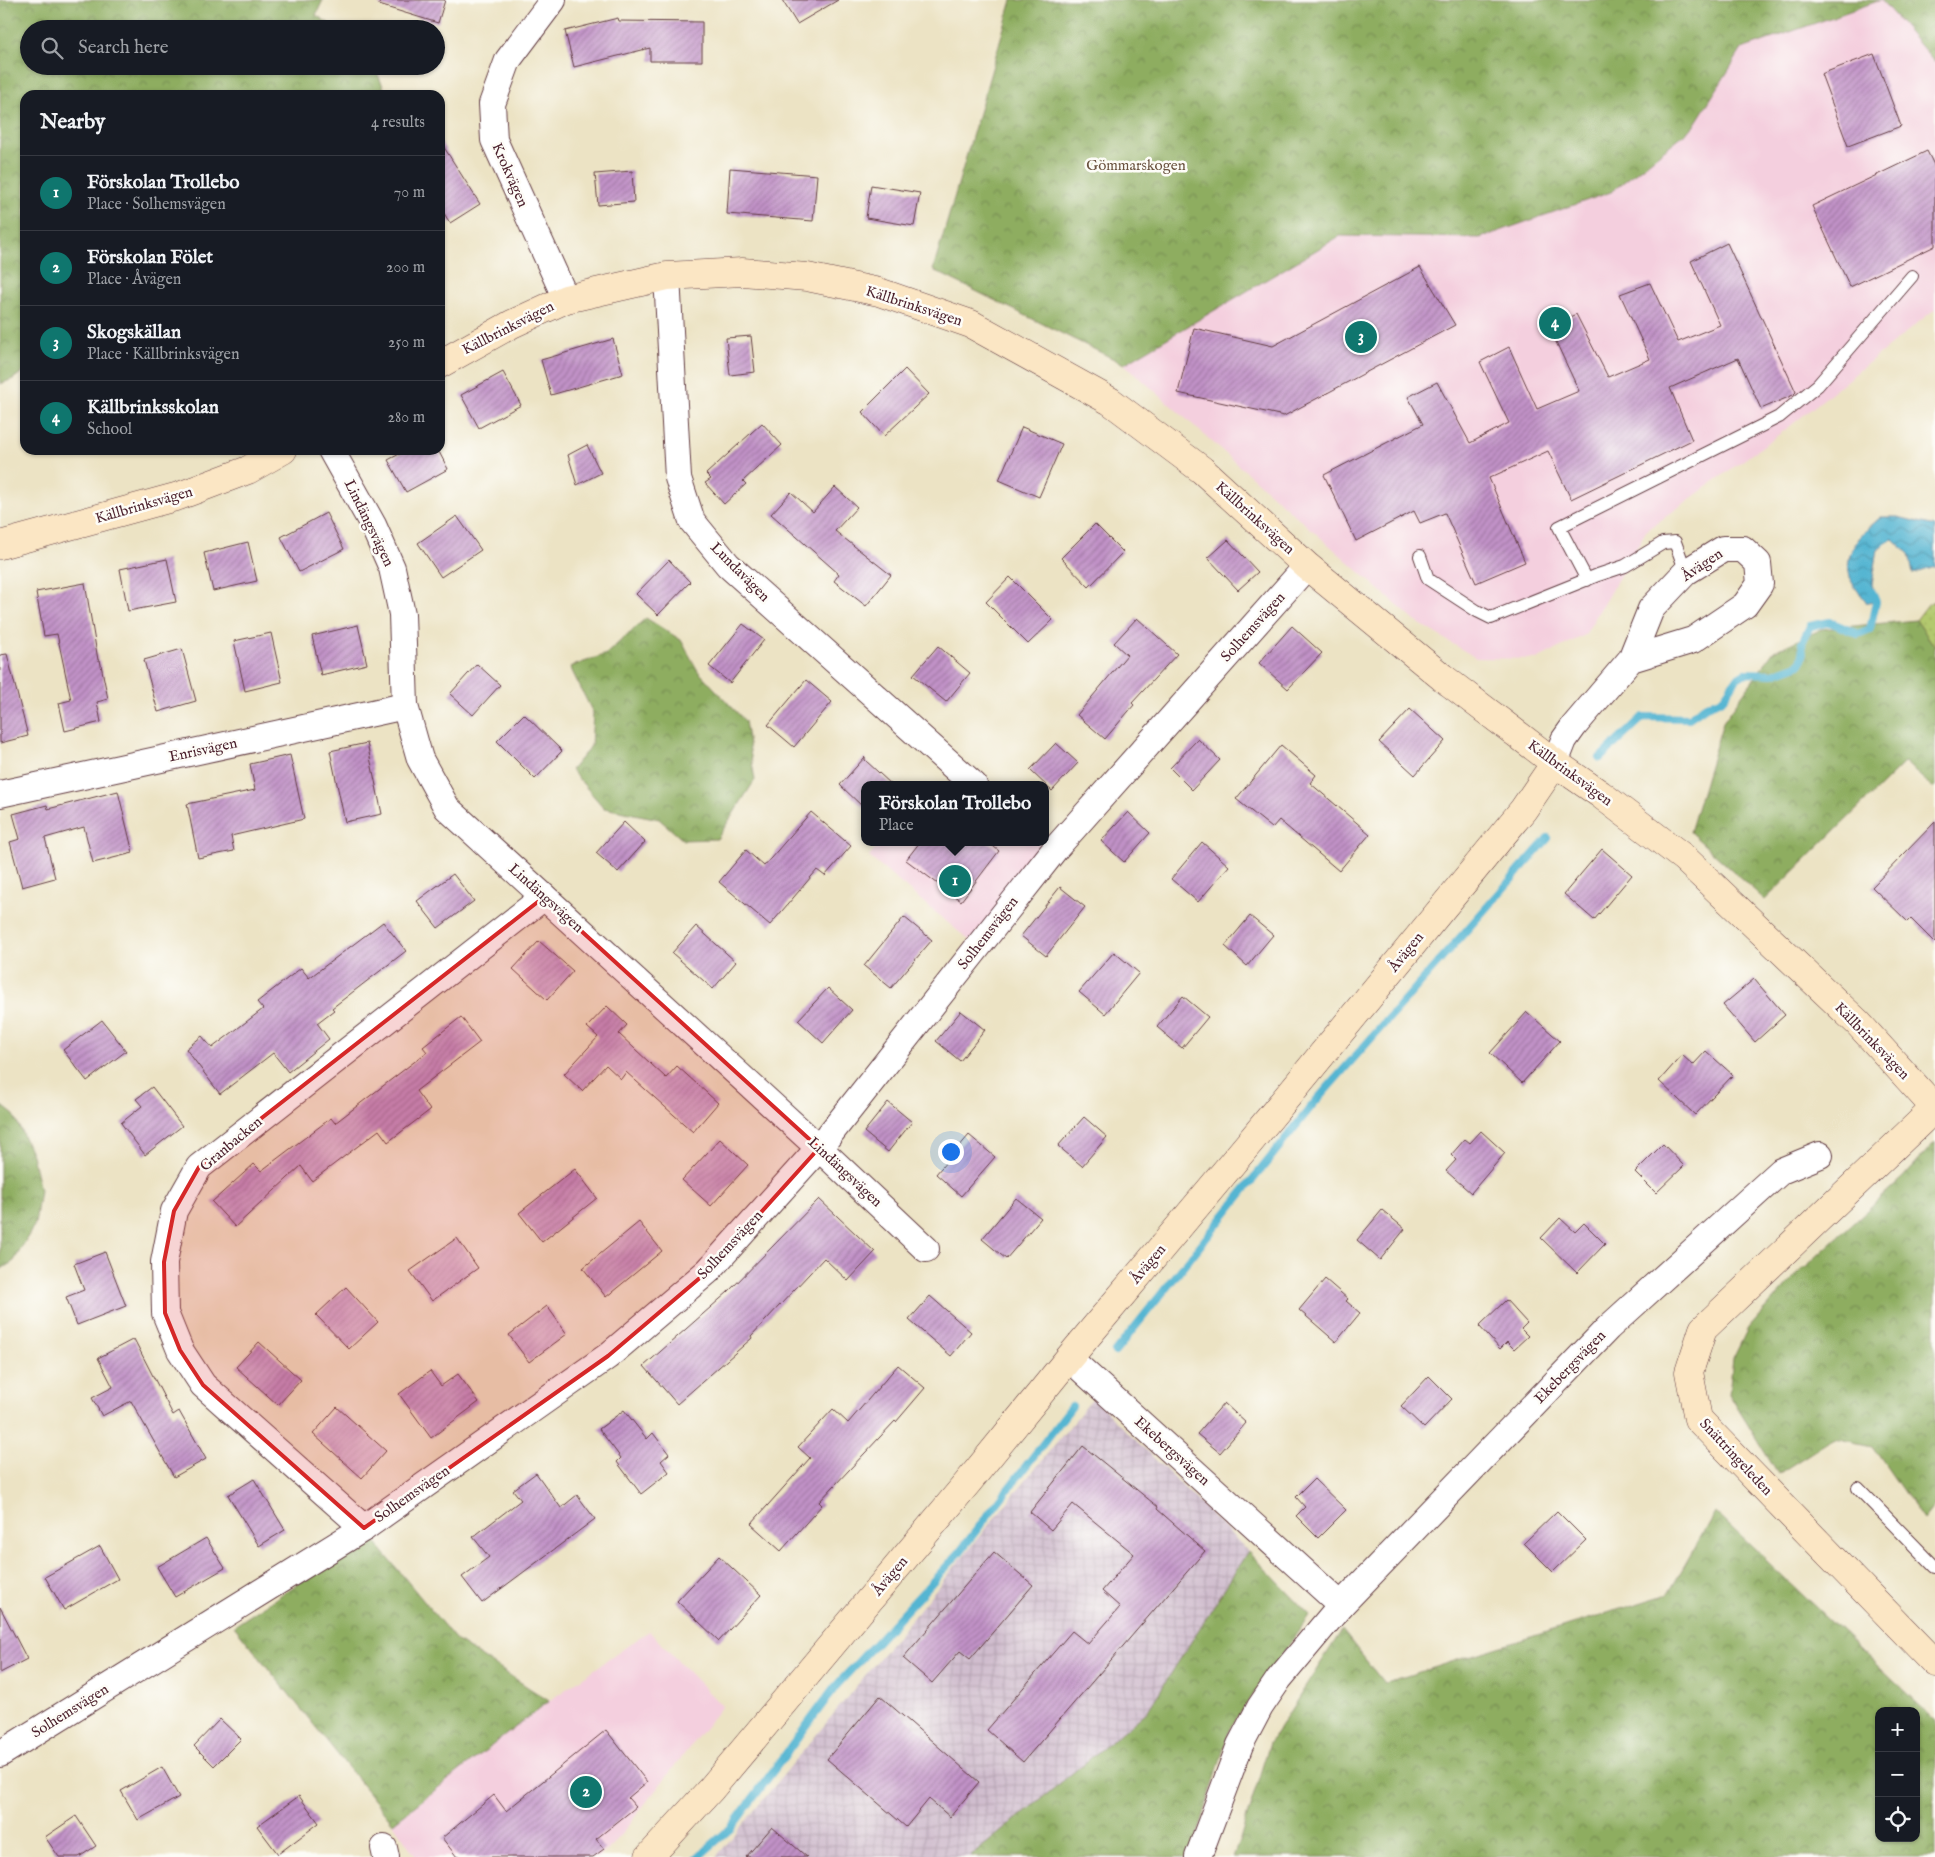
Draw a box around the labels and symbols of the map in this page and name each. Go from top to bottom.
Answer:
street label: Krokvägen [487,140,533,210]
park label: Gömmarskogen [1086,156,1186,175]
street label: Källbrinksvägen [863,281,965,331]
street label: Källbrinksvägen [459,297,557,359]
pin: 4 [1539,304,1571,342]
pin: 3 [1345,318,1377,356]
street label: Lindängsvägen [340,476,398,570]
street label: Källbrinksvägen [1211,477,1299,559]
street label: Källbrinksvägen [93,482,195,528]
street label: Lundavägen [706,538,774,606]
street label: Åvägen [1677,544,1726,586]
street label: Solhemsvägen [1217,588,1289,666]
street label: Enrisvägen [167,734,239,766]
street label: Källbrinksvägen [1524,736,1616,810]
street label: Lindängsvägen [504,859,588,937]
pin: 1 [939,862,971,900]
street label: Solhemsvägen [954,893,1022,973]
street label: Åvägen [1384,928,1428,977]
street label: Källbrinksvägen [1830,998,1914,1084]
street label: Granbacken [196,1112,266,1176]
street label: Lindängsvägen [804,1133,886,1211]
your location [938,1139,964,1165]
street label: Solhemsvägen [693,1206,767,1284]
street label: Åvägen [1125,1240,1170,1288]
street label: Ekebergsvägen [1530,1326,1610,1408]
street label: Ekebergsvägen [1130,1412,1214,1490]
street label: Snättringeleden [1695,1414,1777,1500]
street label: Solhemsvägen [371,1461,453,1527]
street label: Åvägen [867,1552,912,1600]
street label: Solhemsvägen [28,1680,112,1742]
pin: 2 [570,1773,602,1811]

